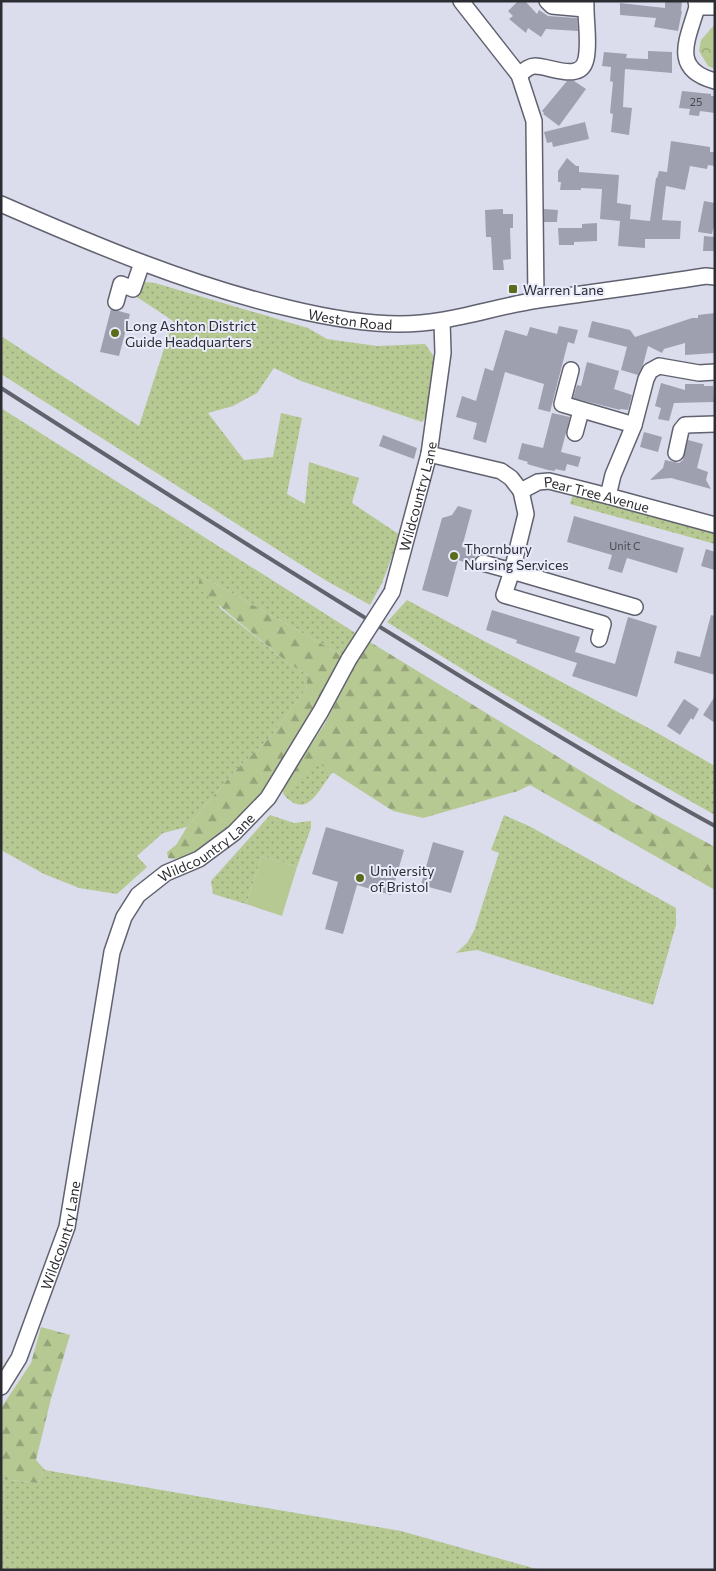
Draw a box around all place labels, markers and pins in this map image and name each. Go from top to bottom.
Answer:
place label: Warren Lane [523,281,604,298]
marker: Warren Lane [507,283,519,295]
place label: Long Ashton District Guide Headquarters [125,317,257,350]
marker: Long Ashton District Guide Headquarters [109,327,121,339]
place label: Thornbury Nursing Services [464,540,569,573]
marker: Thornbury Nursing Services [448,550,460,562]
place label: University of Bristol [370,862,434,895]
marker: University of Bristol [354,872,366,884]

